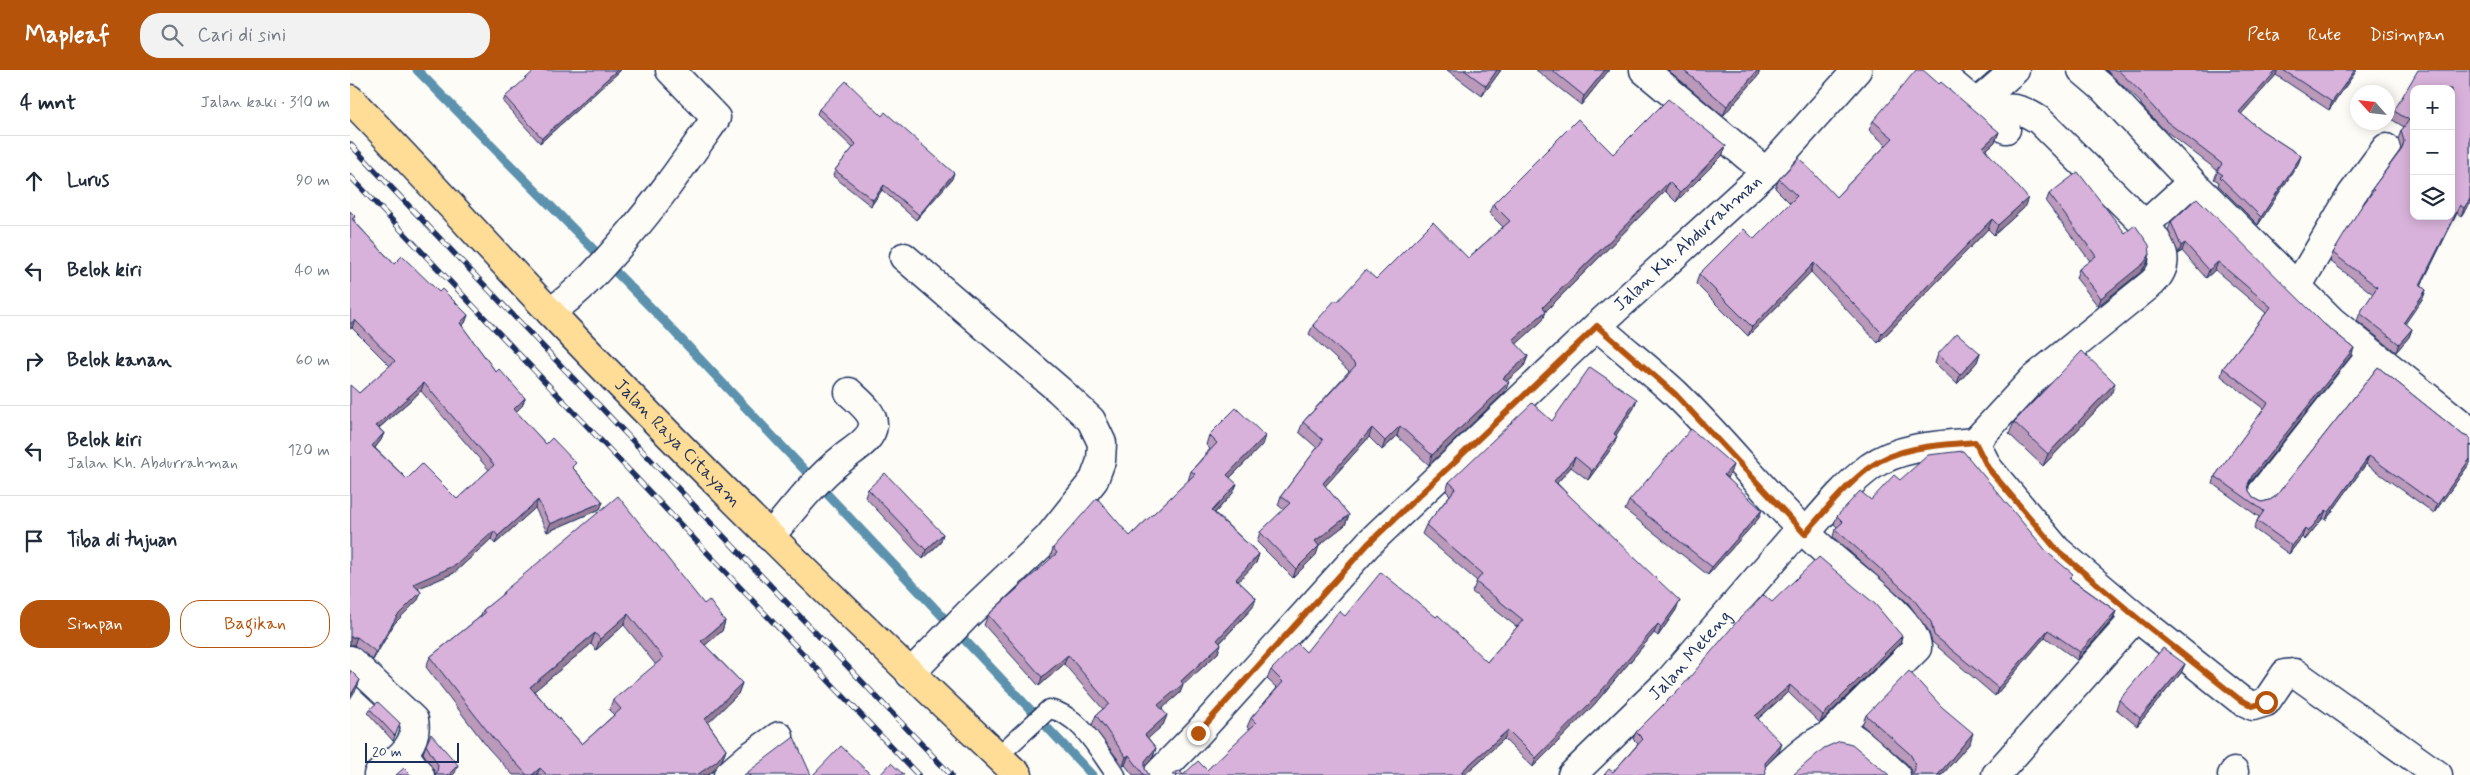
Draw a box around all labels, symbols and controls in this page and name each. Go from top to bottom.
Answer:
search box [140,13,490,58]
text: Mapleaf [25,20,110,51]
icon: search [158,21,186,49]
text: Cari di sini [198,23,286,48]
text: Peta [2247,23,2280,47]
text: Rute [2308,23,2341,47]
text: Disimpan [2369,23,2445,47]
north arrow [2350,85,2395,130]
map controls [2410,85,2455,220]
button: + [2410,85,2455,130]
text: 4 mnt [20,89,76,117]
text: Jalan kaki · 310 m [201,92,330,113]
button: − [2410,130,2455,175]
icon: ahead [20,167,48,195]
text: Lurus [67,168,109,193]
street label: Jalan Kh. Abdurrahman [1609,169,1767,317]
text: 90 m [296,170,330,191]
button: layers [2410,175,2455,220]
icon: left [20,257,48,285]
text: Belok kiri [67,258,142,283]
text: 40 m [294,260,330,281]
icon: right [20,347,48,375]
text: Belok kanan [67,348,172,373]
text: 60 m [296,350,330,371]
street label: Jalan Raya Citayam [609,374,746,512]
text: Belok kiri [67,428,142,453]
icon: left [20,437,48,465]
text: 120 m [288,440,330,461]
text: Jalan Kh. Abdurrahman [67,453,238,474]
icon: arrive [20,527,48,555]
text: Tiba di tujuan [67,528,178,553]
button: Simpan [20,600,170,648]
button: Bagikan [180,600,330,648]
street label: Jalan Meteng [1644,605,1737,706]
route start [2255,691,2278,714]
route end [1187,722,1210,745]
scale bar [365,740,459,763]
text: 20 m [372,743,402,761]

